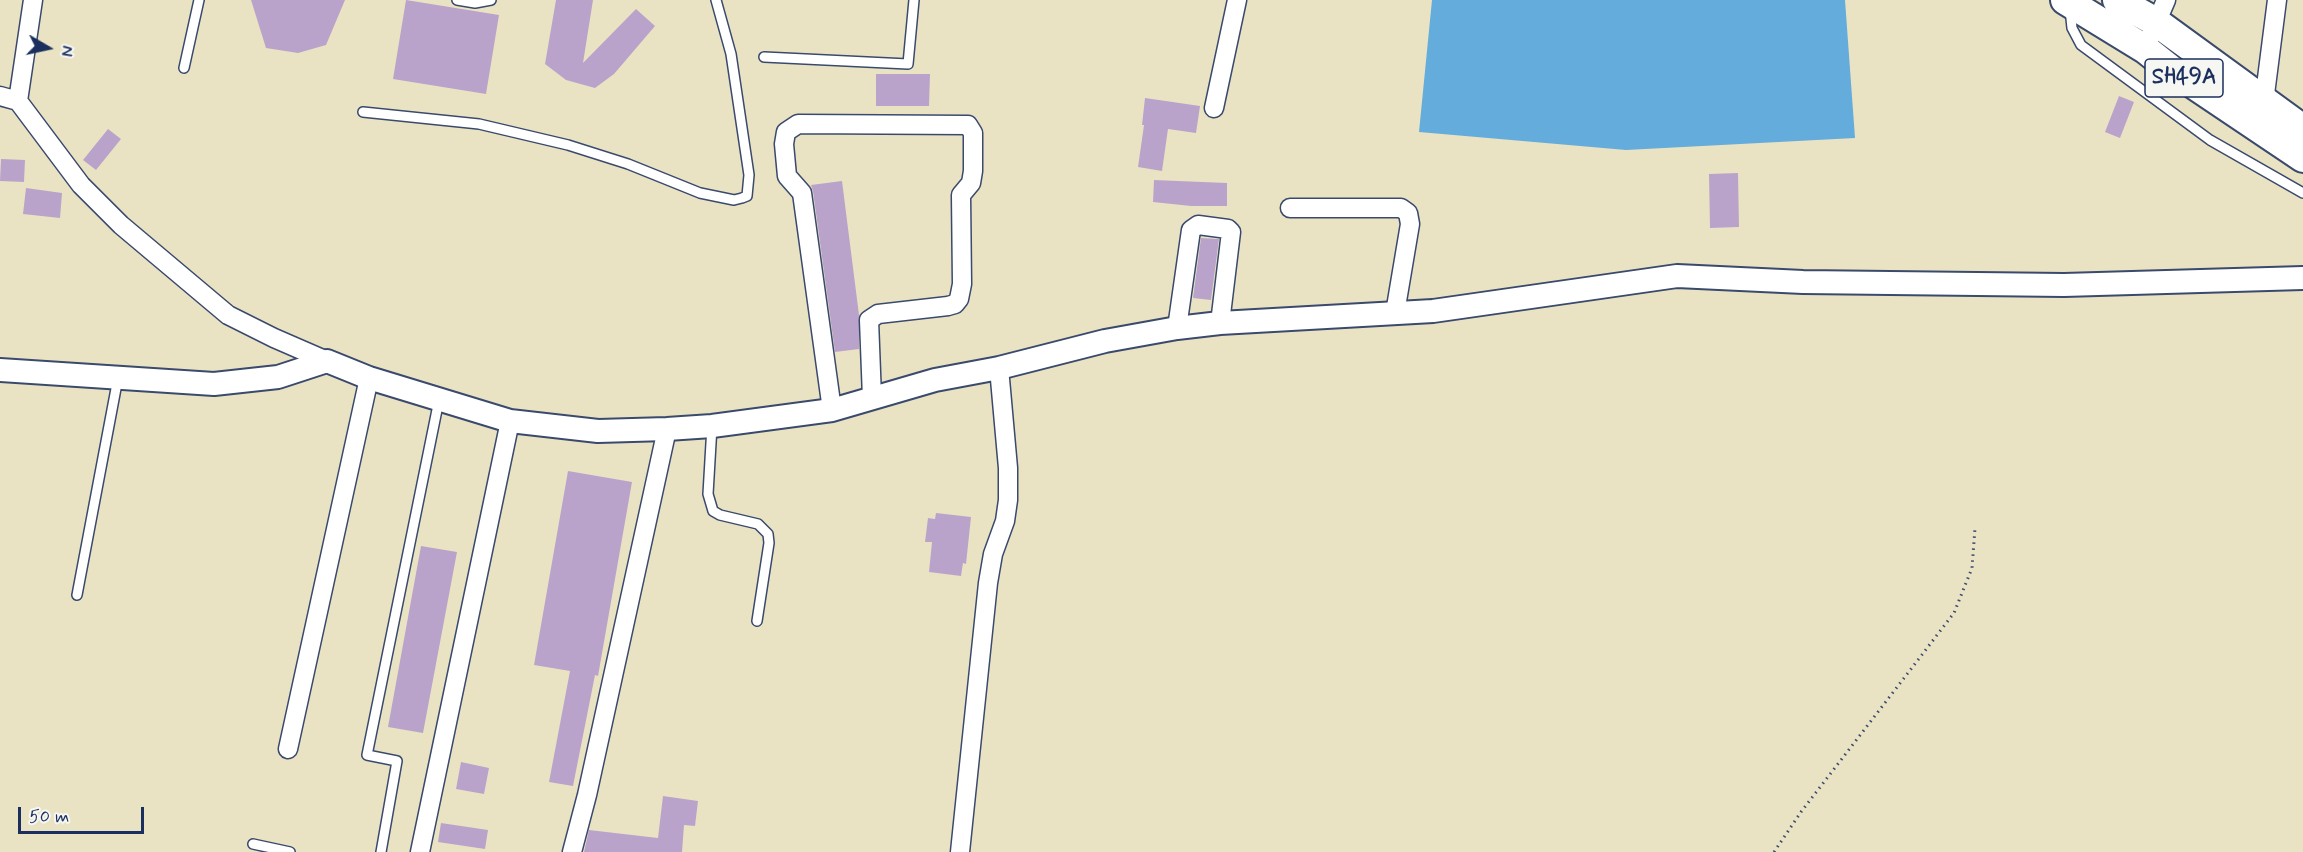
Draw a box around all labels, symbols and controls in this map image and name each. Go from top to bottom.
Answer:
north arrow [18,18,78,78]
text: N [55,44,77,58]
road number: SH49A [2145,59,2223,97]
scale bar [21,795,147,833]
text: 50 m [29,805,69,829]

